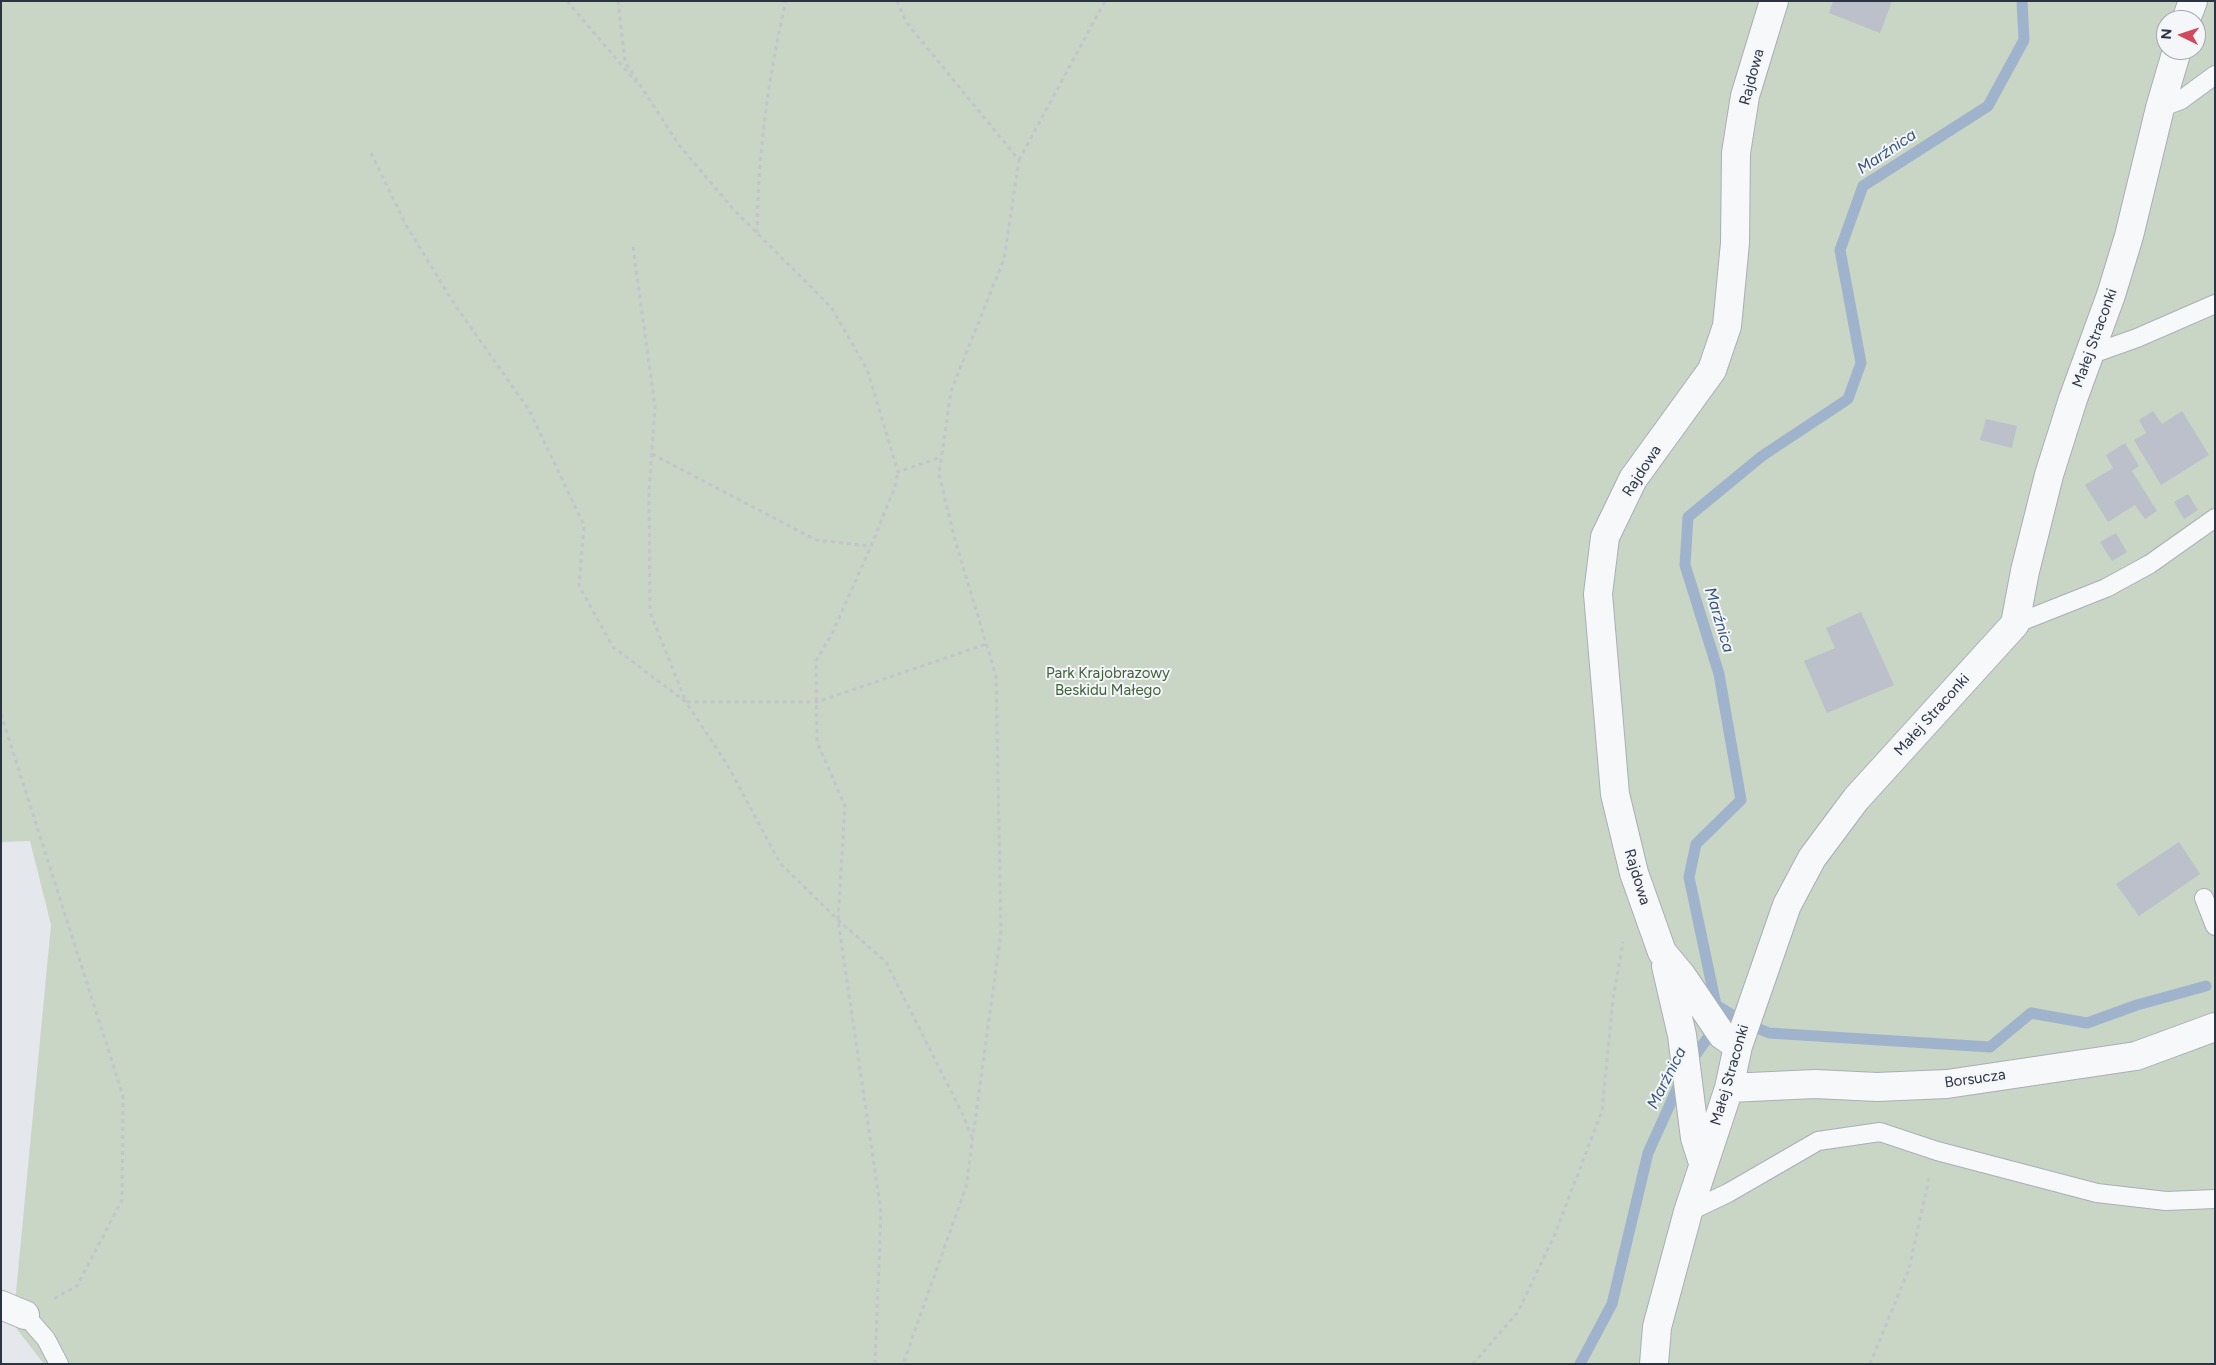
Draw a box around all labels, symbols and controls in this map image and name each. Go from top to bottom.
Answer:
north arrow [2156,10,2206,60]
text: N [2158,28,2175,40]
street label: Rajdowa [1736,47,1768,107]
water label: Marźnica [1854,125,1920,179]
street label: Małej Straconki [2069,286,2121,390]
street label: Rajdowa [1619,442,1665,500]
water label: Marźnica [1700,585,1738,655]
park label: Park Krajobrazowy Beskidu Małego [1046,665,1170,700]
street label: Małej Straconki [1891,670,1973,760]
street label: Rajdowa [1620,847,1654,907]
street label: Małej Straconki [1707,1023,1753,1127]
water label: Marźnica [1643,1044,1691,1112]
street label: Borsucza [1943,1066,2007,1092]

